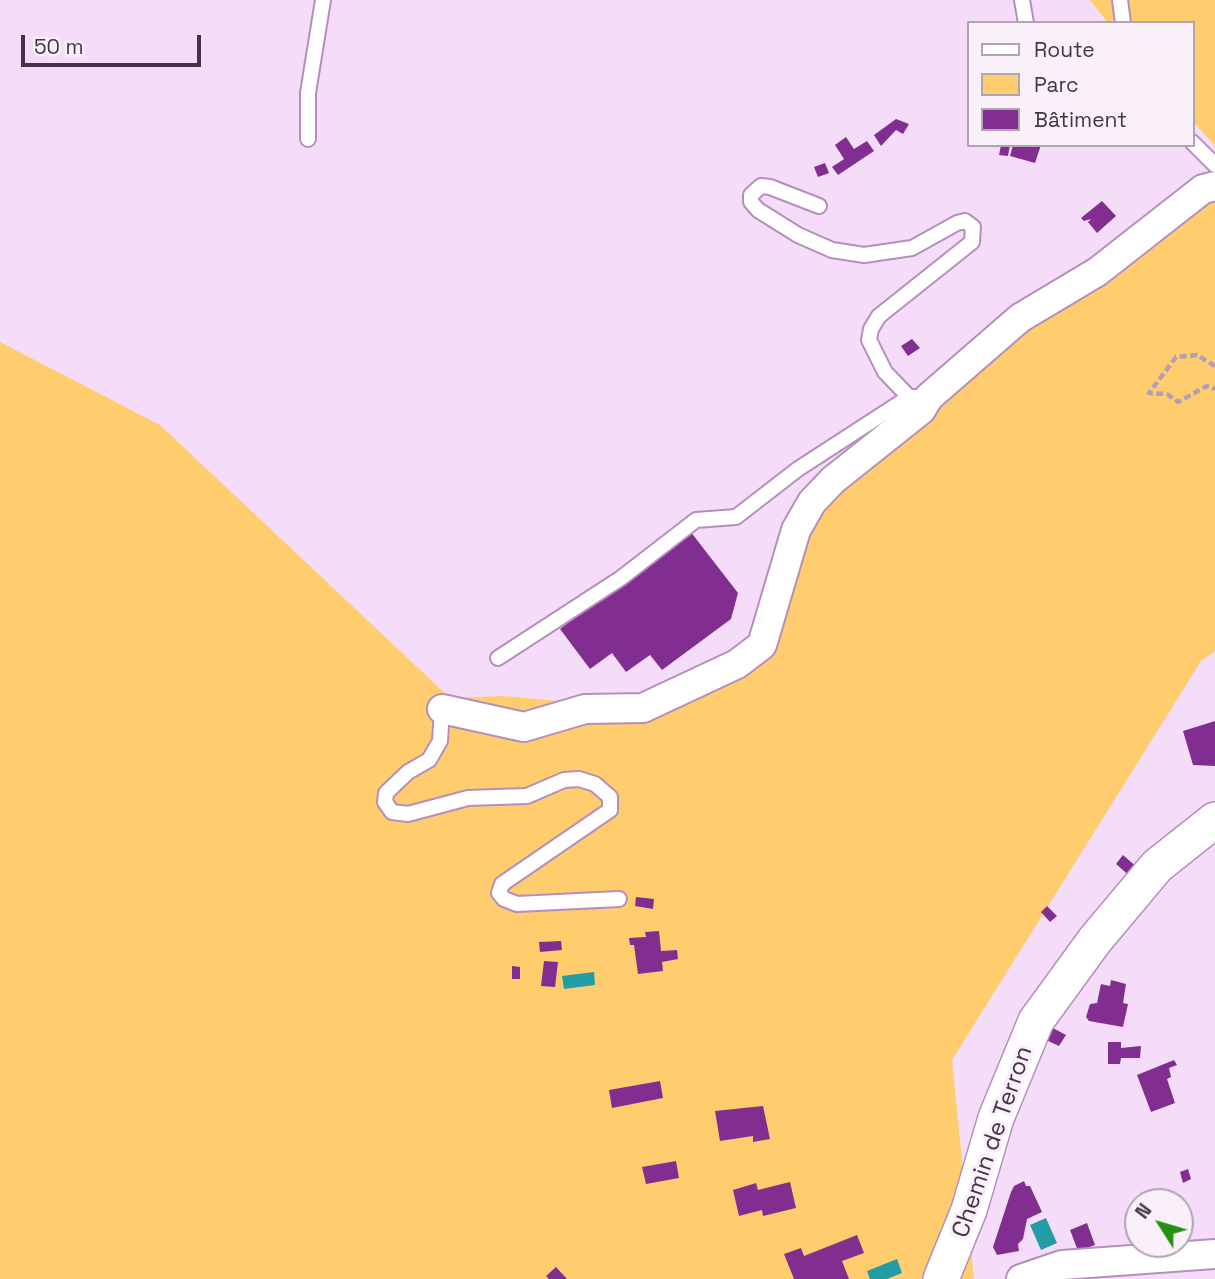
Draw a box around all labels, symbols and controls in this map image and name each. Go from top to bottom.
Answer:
scale bar [24,21,205,65]
legend [967,21,1194,147]
text: 50 m [34,33,84,60]
text: Route [1034,36,1095,63]
text: Parc [1034,71,1079,98]
text: Bâtiment [1034,106,1127,133]
street label: Chemin de Terron [947,1042,1039,1242]
north arrow [1124,1188,1194,1258]
text: N [1130,1199,1157,1224]

